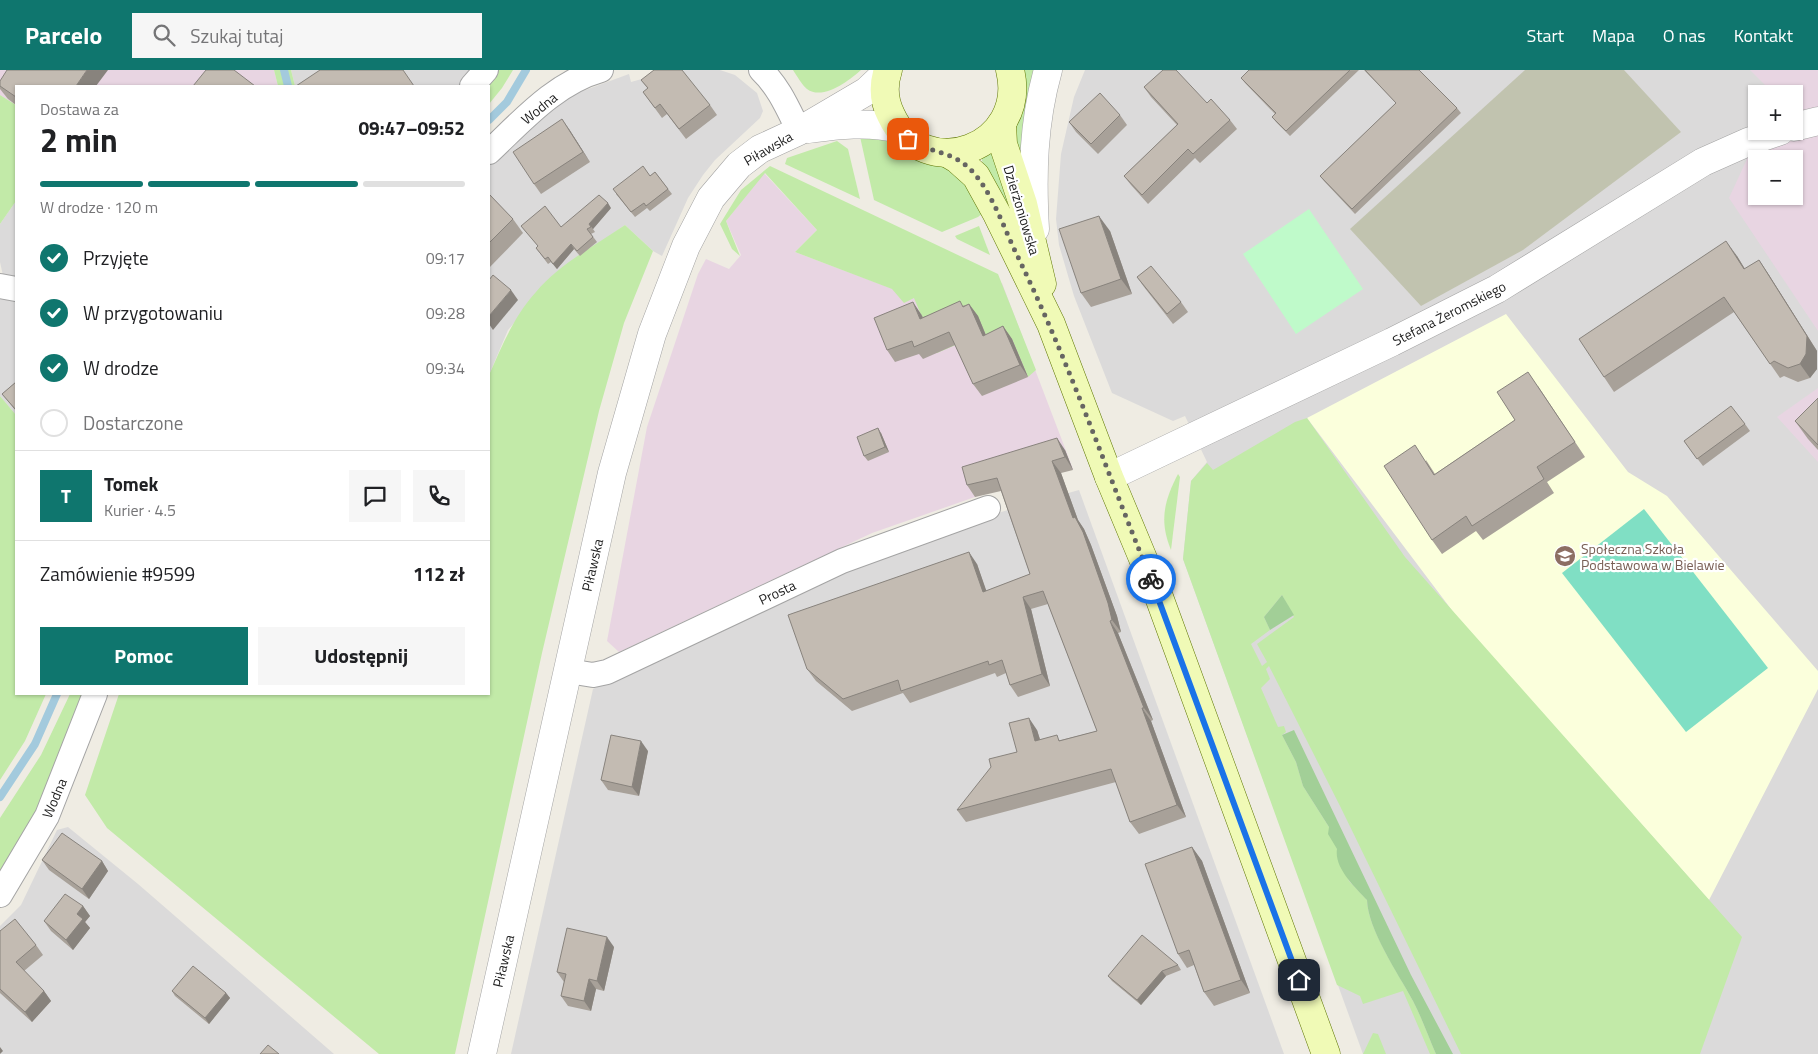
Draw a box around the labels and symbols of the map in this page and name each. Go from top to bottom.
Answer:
street label: Wodna [516,87,562,129]
pin [887,118,929,160]
street label: Piławska [740,126,796,170]
street label: Dzierżoniowska [998,163,1046,257]
street label: Stefana Żeromskiego [1389,275,1509,351]
street label: Piławska [576,537,608,593]
place label: Społeczna Szkoła Podstawowa w Bielawie [1581,538,1725,575]
school or university icon: Społeczna Szkoła Podstawowa w Bielawie [1553,544,1577,568]
courier [1126,554,1176,604]
street label: Prosta [755,574,799,610]
street label: Wodna [36,775,72,821]
street label: Piławska [487,933,519,989]
pin [1278,959,1320,1001]

